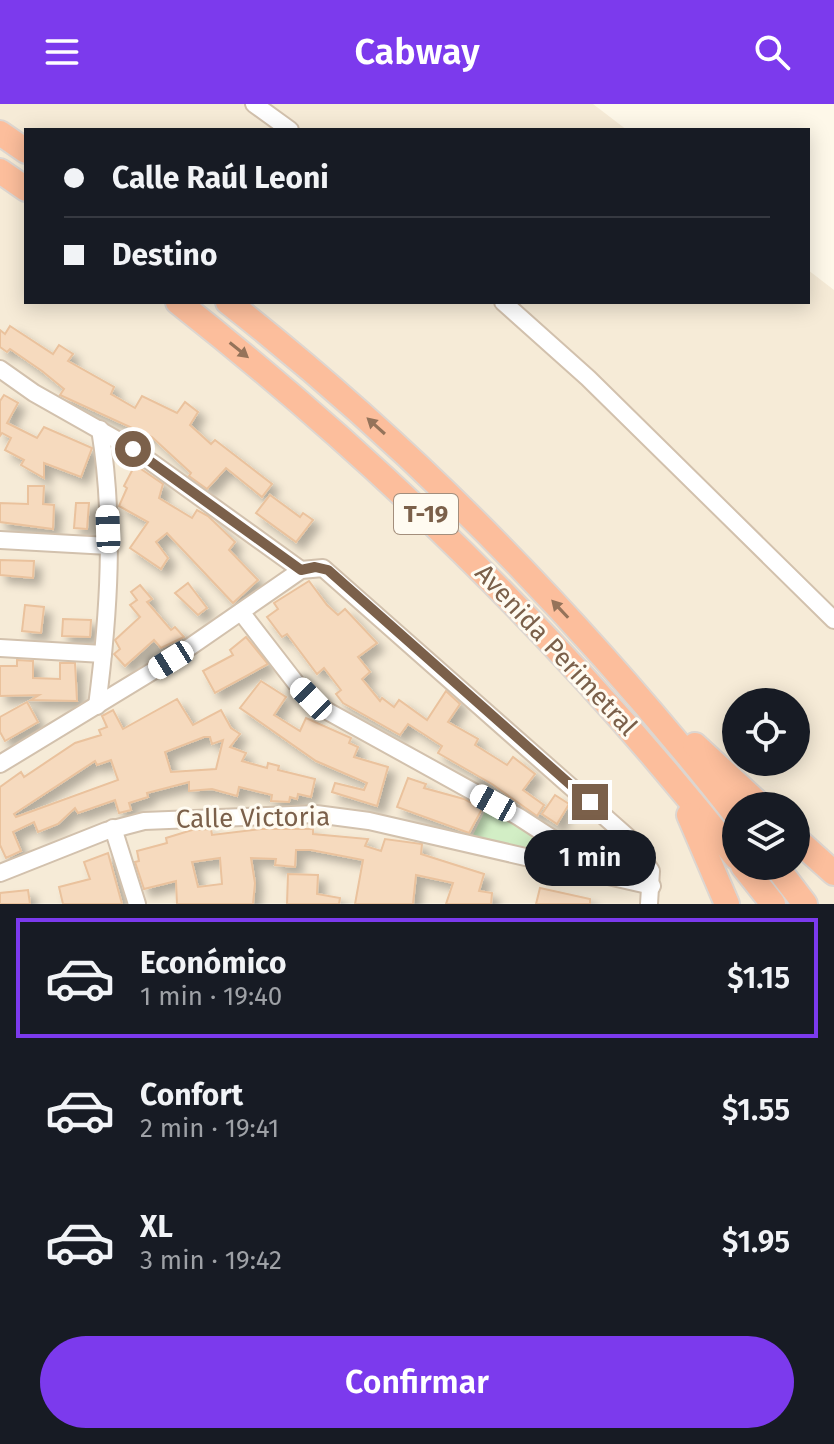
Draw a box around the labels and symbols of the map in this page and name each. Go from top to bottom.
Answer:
one-way arrow [229,342,249,358]
one-way arrow [367,417,386,435]
route start [115,431,151,467]
road number: T-19 [394,494,458,534]
car [95,505,121,553]
street label: Avenida Perimetral [469,558,644,742]
one-way arrow [552,600,570,619]
car [144,637,198,683]
car [286,673,336,725]
car [466,781,520,825]
route end [572,784,608,820]
street label: Calle Victoria [176,801,330,835]
callout: 1 min [524,830,656,886]

